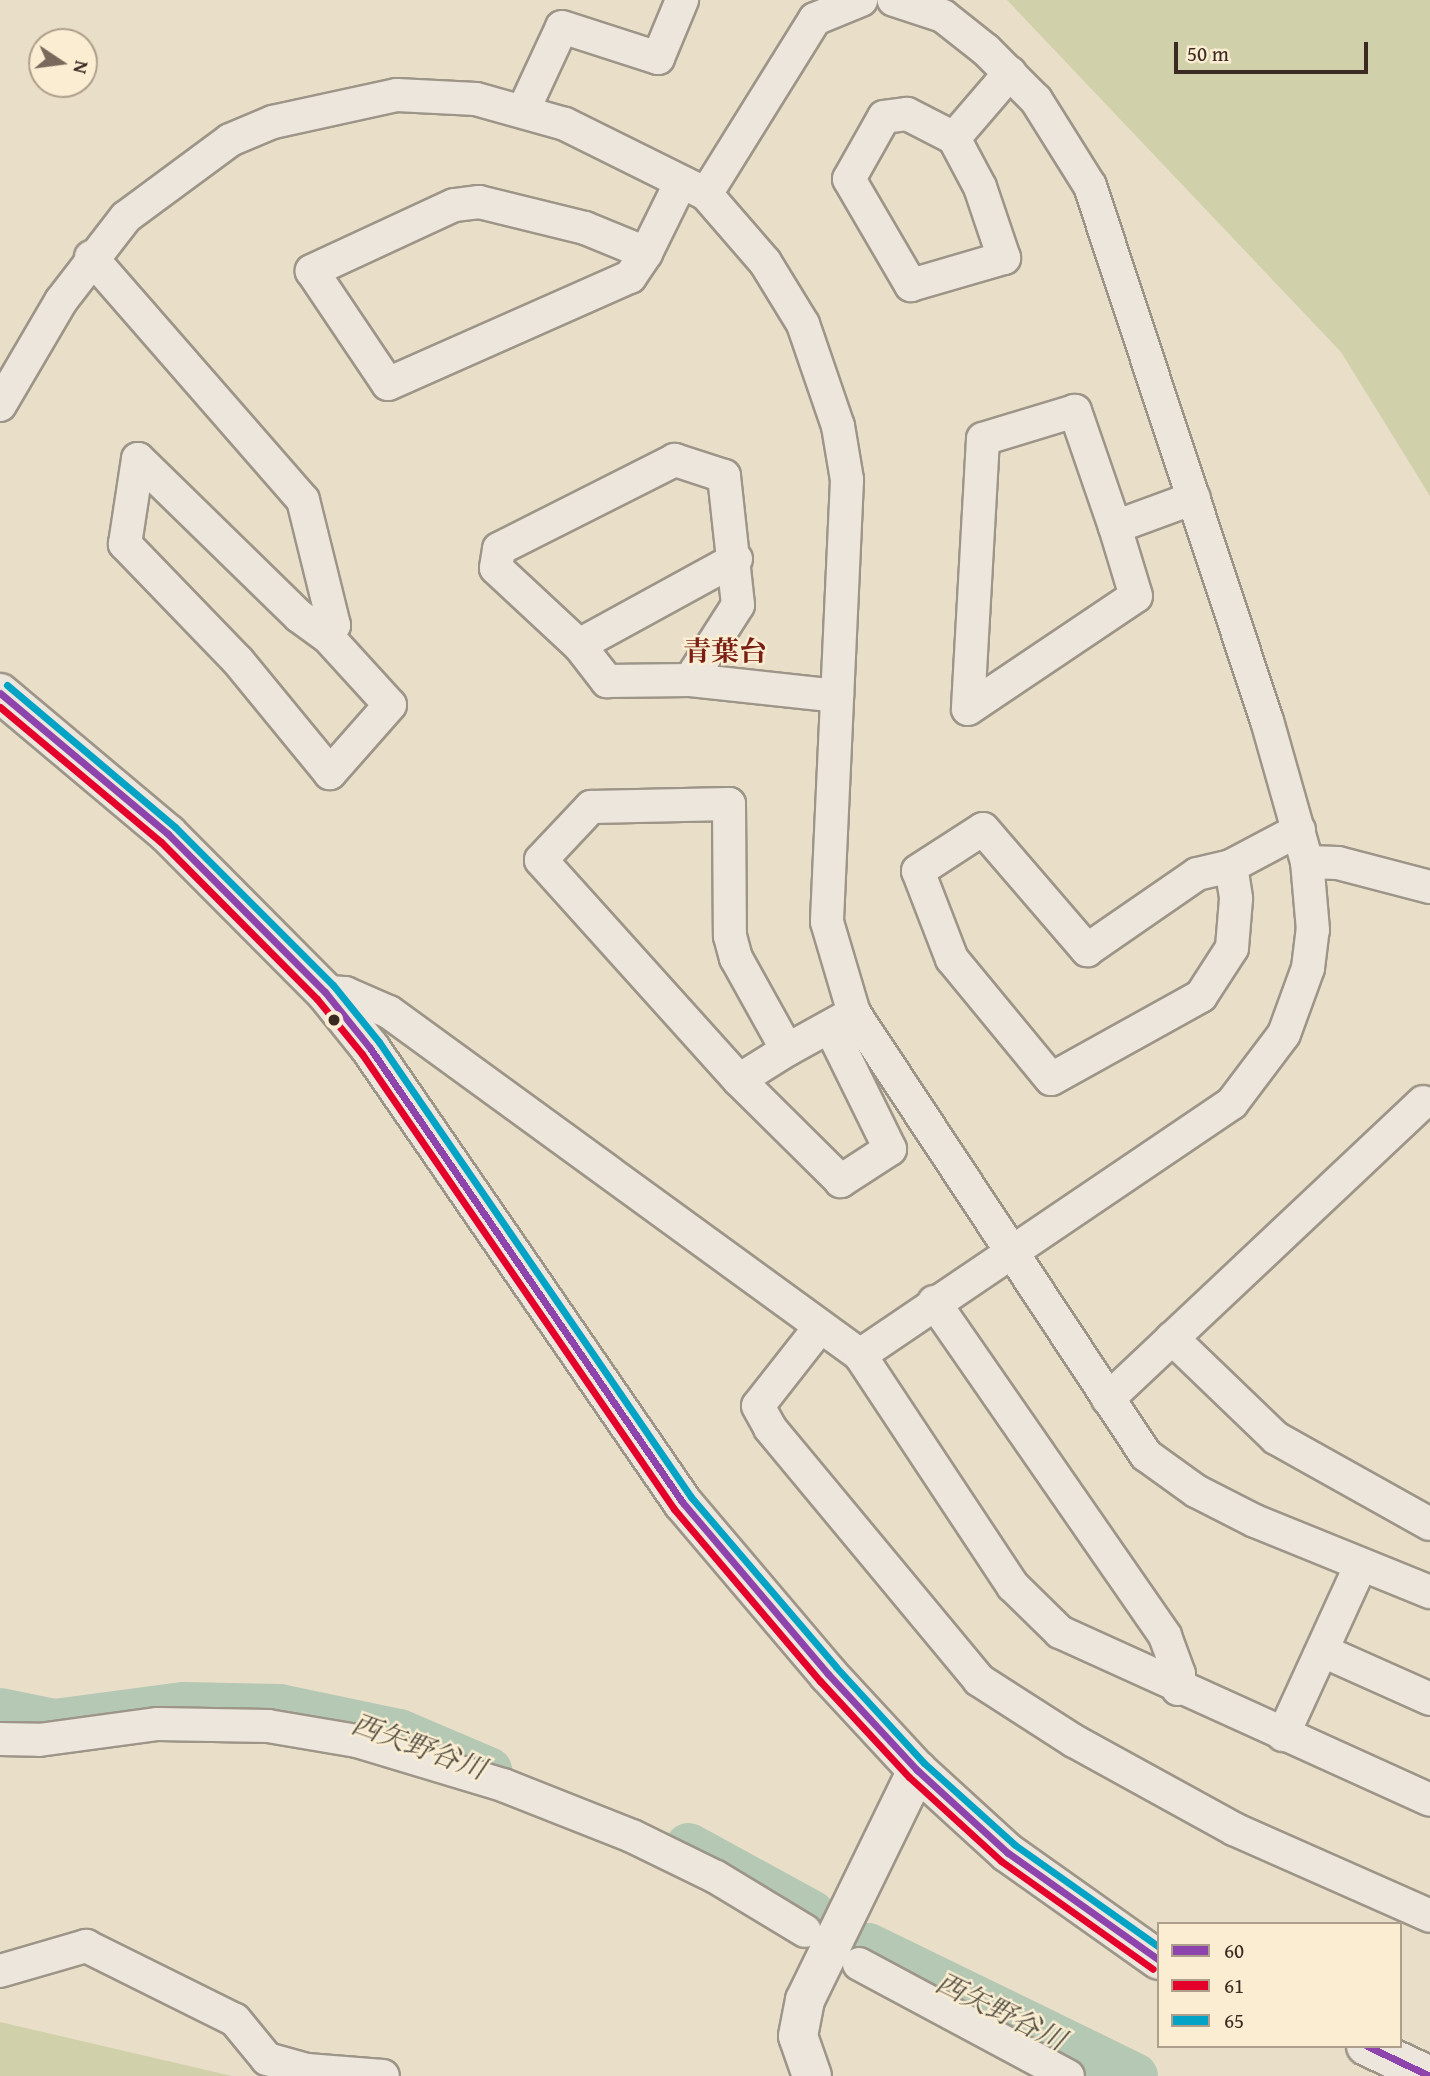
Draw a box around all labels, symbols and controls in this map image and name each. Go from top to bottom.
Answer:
north arrow [28,28,98,98]
scale bar [1178,28,1372,72]
text: 50 m [1187,38,1229,69]
text: N [66,58,97,77]
district label: 青葉台 [683,634,767,668]
unlabelled marker [327,1013,341,1027]
water label: 西矢野谷川 [347,1706,491,1786]
legend [1157,1922,1402,2048]
text: 60 [1224,1935,1244,1966]
water label: 西矢野谷川 [931,1965,1071,2057]
text: 61 [1224,1970,1244,2001]
text: 65 [1224,2005,1244,2036]

